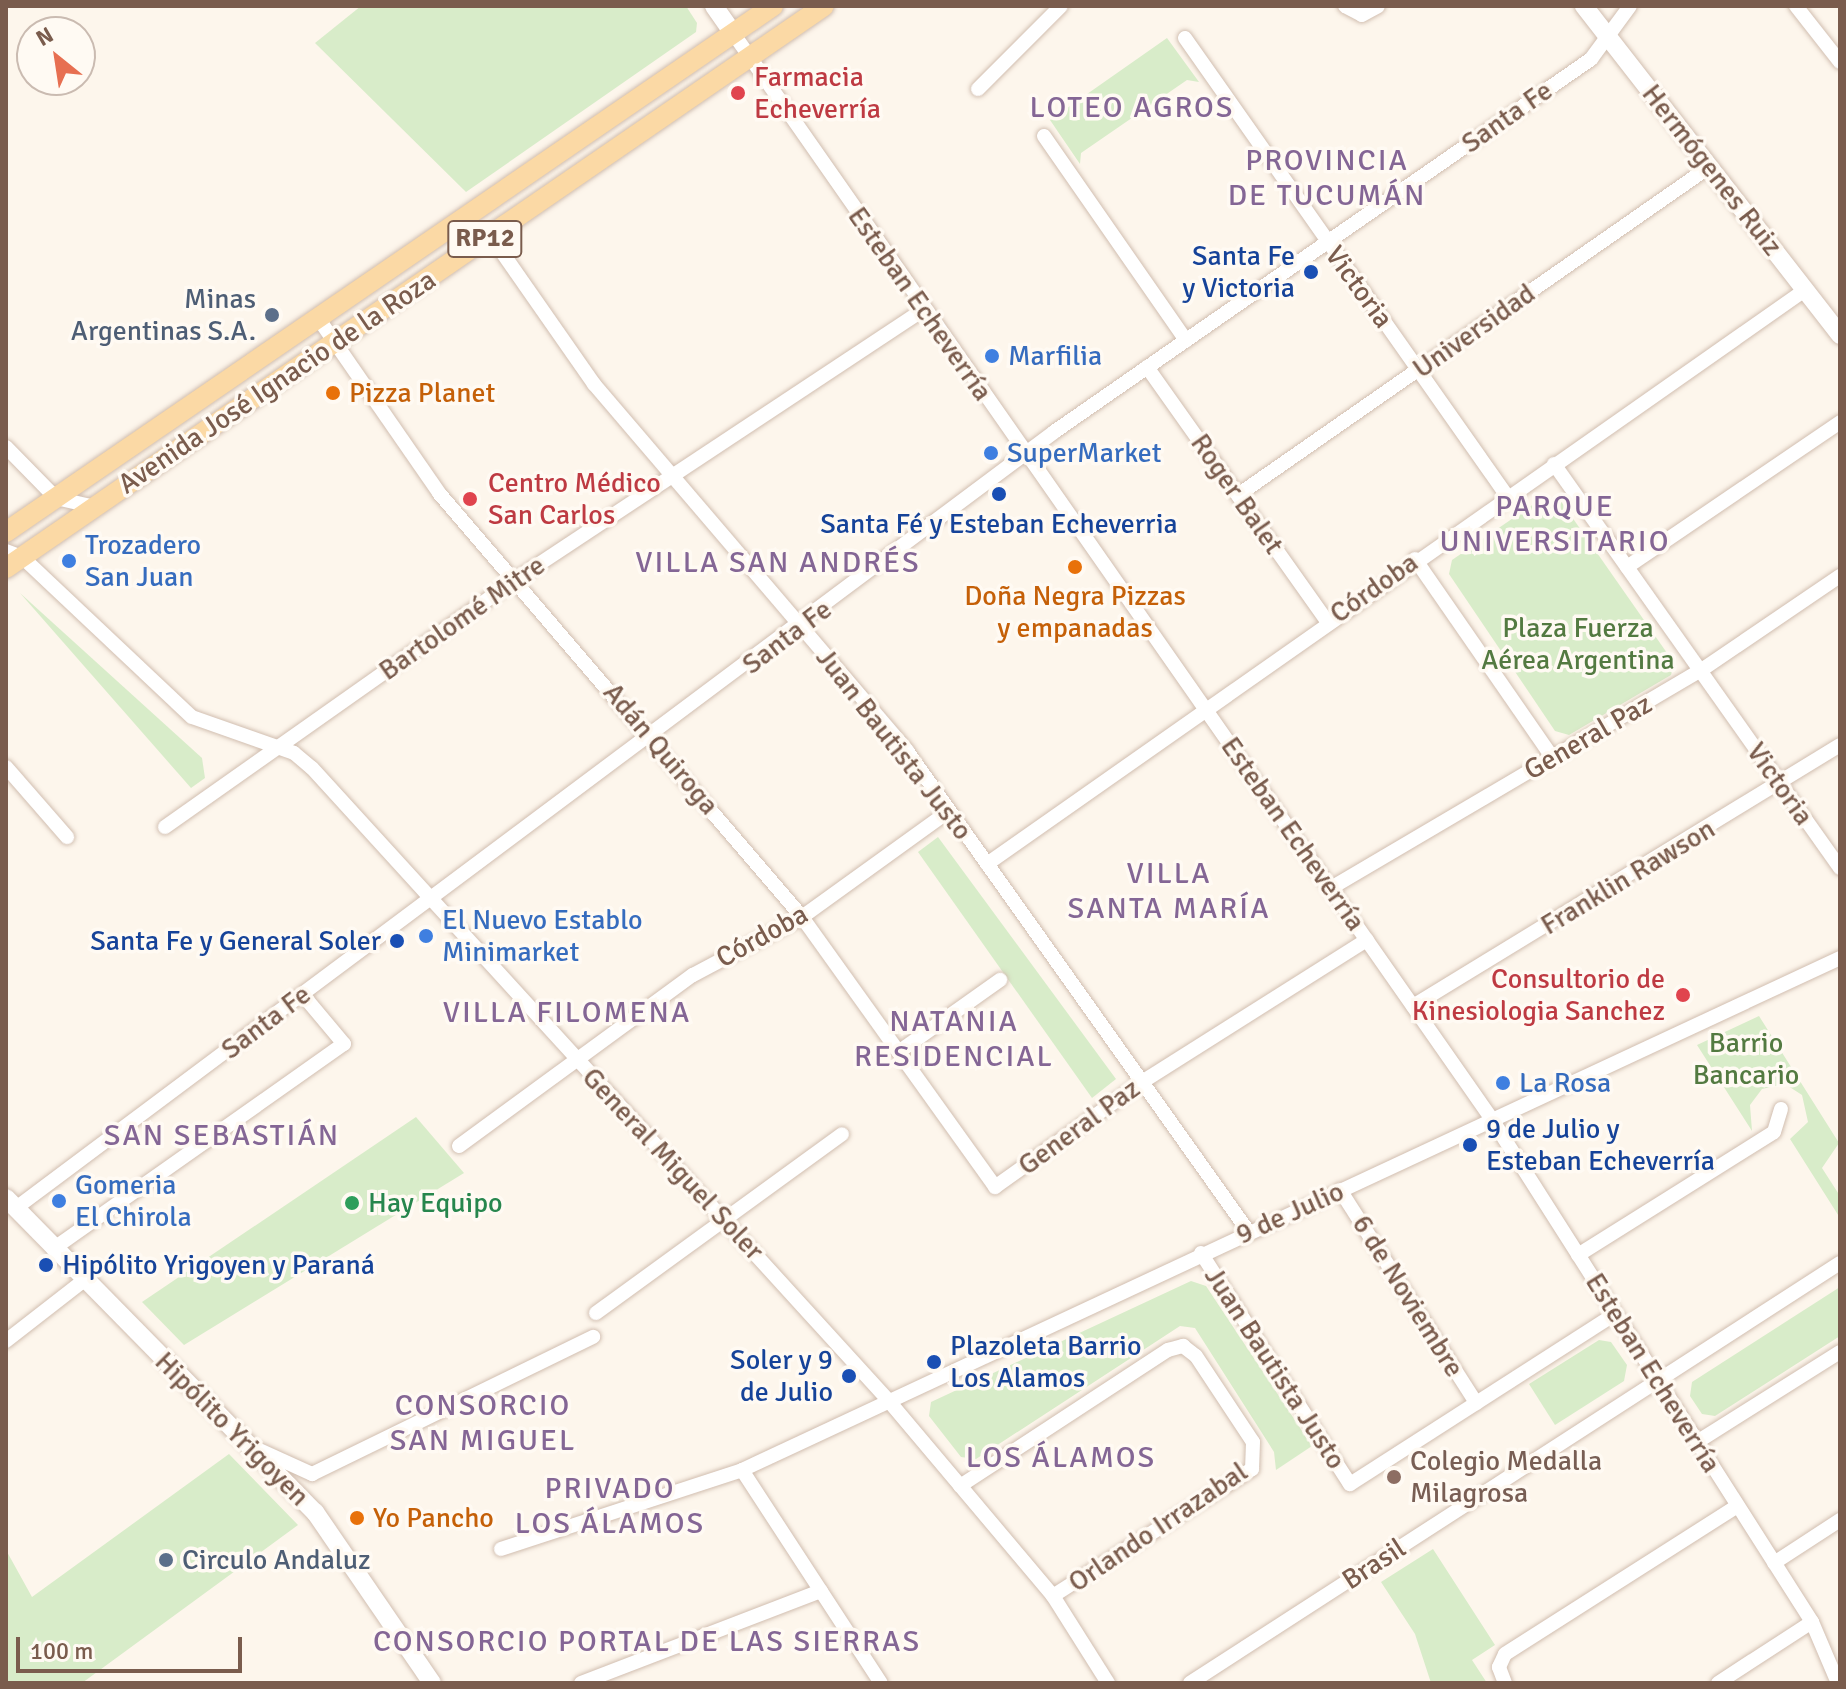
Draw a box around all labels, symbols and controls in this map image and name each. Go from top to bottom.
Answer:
north arrow [16,16,96,96]
text: N [31,21,58,52]
place label: Farmacia Echeverría [754,60,881,126]
street label: Santa Fe [1455,74,1559,160]
street label: Hermógenes Ruiz [1635,78,1789,262]
marker: Farmacia Echeverría [729,84,747,102]
district label: LOTEO AGROS [1030,90,1234,126]
district label: PROVINCIA DE TUCUMÁN [1228,143,1426,214]
street label: Esteban Echeverría [841,201,999,407]
road number: RP12 [447,217,523,261]
place label: Santa Fe y Victoria [1182,239,1295,305]
street label: Victoria [1318,239,1400,335]
street label: Avenida José Ignacio de la Roza [112,263,442,501]
marker: Santa Fe y Victoria [1302,263,1320,281]
street label: Universidad [1406,277,1542,385]
place label: Minas Argentinas S.A. [71,282,256,348]
marker: Minas Argentinas S.A. [263,306,281,324]
place label: Marfilia [1008,339,1102,373]
marker: Marfilia [983,347,1001,365]
place label: Pizza Planet [349,376,495,410]
marker: Pizza Planet [324,384,342,402]
street label: Roger Balet [1183,427,1291,561]
place label: SuperMarket [1007,436,1161,470]
marker: SuperMarket [982,444,1000,462]
place label: Centro Médico San Carlos [488,466,661,532]
marker: Santa Fé y Esteban Echeverria [990,485,1008,503]
marker: Centro Médico San Carlos [459,488,481,510]
district label: PARQUE UNIVERSITARIO [1440,489,1670,560]
place label: Santa Fé y Esteban Echeverria [820,507,1178,541]
place label: Trozadero San Juan [85,528,201,594]
district label: VILLA SAN ANDRÉS [635,545,921,581]
street label: Córdoba [1324,546,1424,630]
street label: Bartolomé Mitre [373,548,551,688]
marker: Trozadero San Juan [60,552,78,570]
marker: Doña Negra Pizzas y empanadas [1066,558,1084,576]
place label: Doña Negra Pizzas y empanadas [964,579,1186,645]
street label: Santa Fe [736,593,838,681]
park label: Plaza Fuerza Aérea Argentina [1481,611,1675,677]
street label: Juan Bautista Justo [809,641,979,847]
street label: Adán Quiroga [596,676,726,822]
street label: General Paz [1518,687,1658,787]
street label: Esteban Echeverría [1214,731,1372,937]
street label: Victoria [1739,736,1821,832]
street label: Franklin Rawson [1535,812,1721,942]
district label: VILLA SANTA MARÍA [1068,856,1270,926]
street label: Córdoba [710,897,814,975]
place label: El Nuevo Establo Minimarket [442,903,643,969]
place label: Santa Fe y General Soler [90,924,381,958]
marker: El Nuevo Establo Minimarket [417,927,435,945]
marker: Santa Fe y General Soler [388,932,406,950]
place label: Consultorio de Kinesiologia Sanchez [1412,962,1665,1028]
street label: Santa Fe [215,978,317,1066]
marker: Consultorio de Kinesiologia Sanchez [1672,984,1694,1006]
district label: VILLA FILOMENA [443,995,691,1031]
district label: NATANIA RESIDENCIAL [854,1004,1054,1074]
park label: Barrio Bancario [1693,1026,1799,1092]
street label: General Miguel Soler [575,1061,771,1267]
place label: La Rosa [1519,1066,1611,1100]
street label: General Paz [1012,1072,1146,1182]
marker: La Rosa [1494,1074,1512,1092]
place label: 9 de Julio y Esteban Echeverría [1486,1112,1715,1178]
district label: SAN SEBASTIÁN [104,1118,340,1154]
marker: 9 de Julio y Esteban Echeverría [1461,1136,1479,1154]
place label: Gomeria El Chirola [75,1168,192,1234]
street label: 9 de Julio [1231,1174,1349,1252]
place label: Hay Equipo [368,1186,503,1220]
marker: Gomeria El Chirola [50,1192,68,1210]
marker: Hay Equipo [343,1194,361,1212]
street label: 6 de Noviembre [1345,1209,1471,1383]
place label: Hipólito Yrigoyen y Paraná [62,1248,375,1282]
marker: Hipólito Yrigoyen y Paraná [37,1256,55,1274]
street label: Juan Bautista Justo [1197,1261,1353,1475]
street label: Esteban Echeverría [1578,1267,1728,1479]
place label: Plazoleta Barrio Los Alamos [950,1329,1141,1395]
place label: Soler y 9 de Julio [730,1343,833,1409]
street label: Hipólito Yrigoyen [148,1345,316,1513]
marker: Plazoleta Barrio Los Alamos [925,1353,943,1371]
marker: Soler y 9 de Julio [840,1367,858,1385]
district label: CONSORCIO SAN MIGUEL [390,1388,576,1458]
district label: LOS ÁLAMOS [966,1440,1156,1476]
place label: Colegio Medalla Milagrosa [1410,1444,1602,1510]
street label: Orlando Irrazabal [1062,1455,1254,1599]
marker: Colegio Medalla Milagrosa [1385,1468,1403,1486]
district label: PRIVADO LOS ÁLAMOS [515,1471,705,1542]
place label: Yo Pancho [373,1501,494,1535]
marker: Yo Pancho [348,1509,366,1527]
street label: Brasil [1336,1531,1412,1597]
place label: Circulo Andaluz [182,1543,371,1577]
marker: Circulo Andaluz [157,1551,175,1569]
scale bar [20,1621,246,1671]
district label: CONSORCIO PORTAL DE LAS SIERRAS [373,1624,921,1660]
text: 100 m [30,1636,93,1666]

